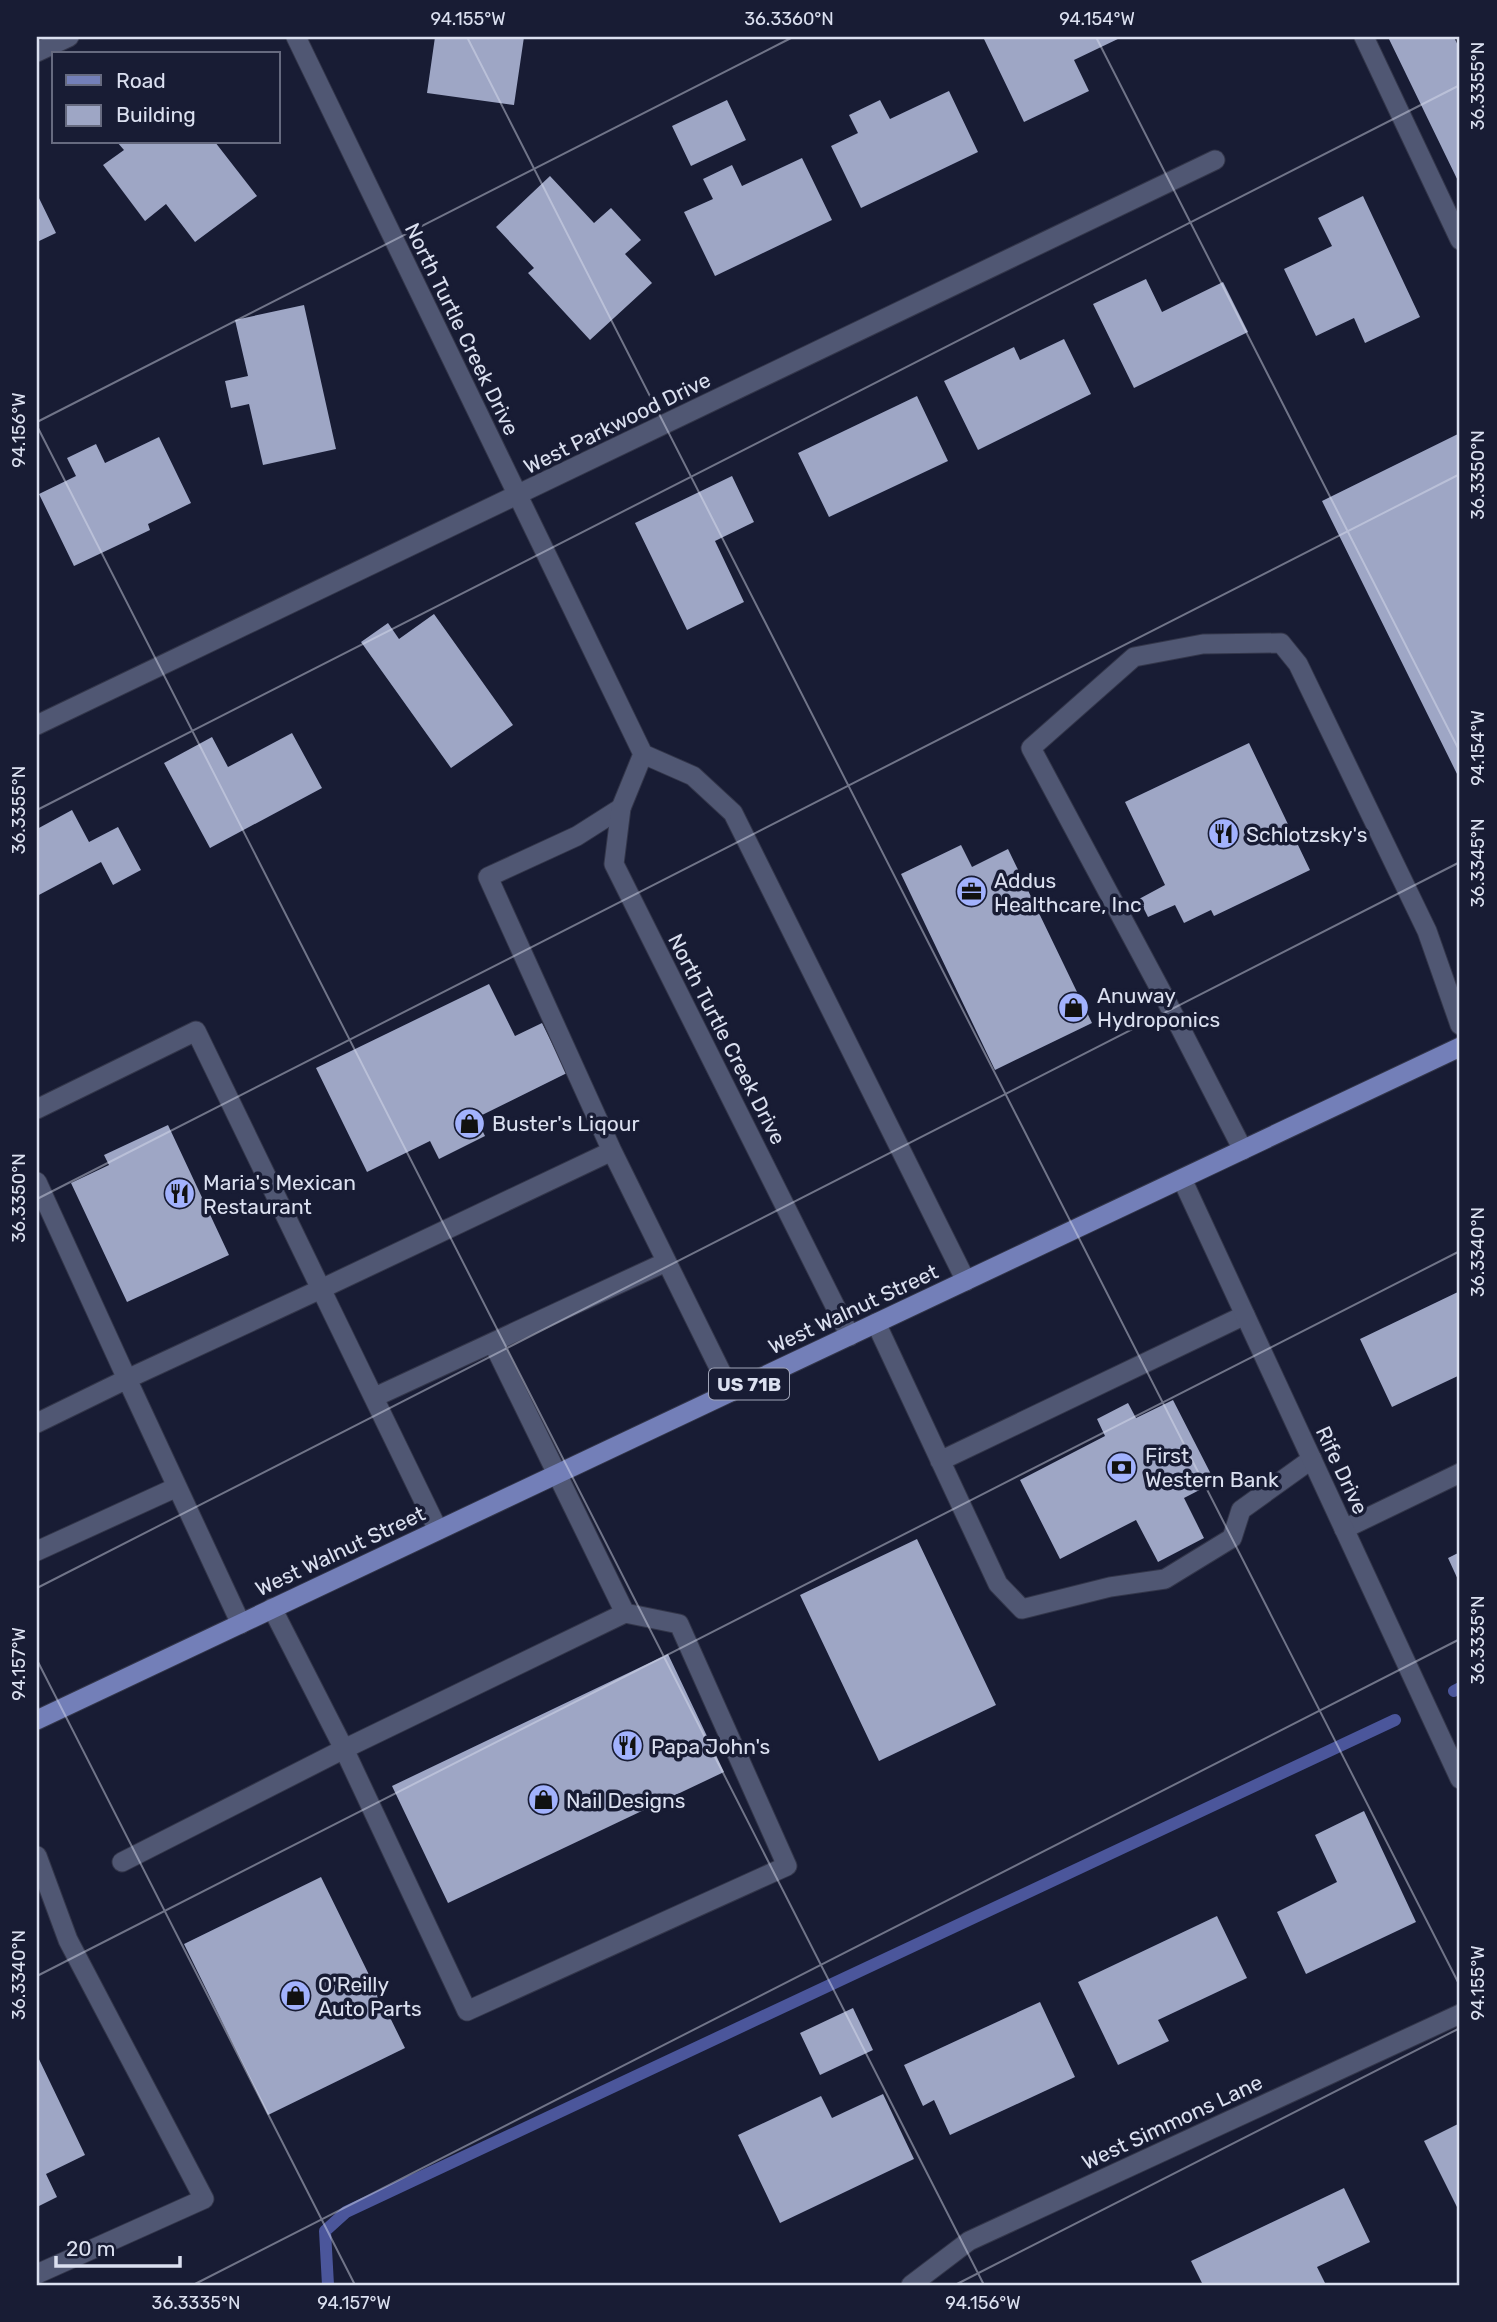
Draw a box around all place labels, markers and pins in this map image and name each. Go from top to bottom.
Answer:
restaurant icon: Schlotzsky's [1206,817,1240,851]
place label: Schlotzsky's [1246,822,1367,847]
place label: Addus Healthcare, Inc [994,868,1142,917]
office icon: Addus Healthcare, Inc [954,875,988,909]
place label: Anuway Hydroponics [1097,983,1220,1032]
shop icon: Anuway Hydroponics [1057,990,1091,1024]
shop icon: Buster's Liqour [452,1106,486,1140]
place label: Buster's Liqour [492,1111,639,1136]
place label: Maria's Mexican Restaurant [203,1170,356,1219]
restaurant icon: Maria's Mexican Restaurant [163,1177,197,1211]
place label: First Western Bank [1145,1443,1279,1492]
bank icon: First Western Bank [1105,1450,1139,1484]
restaurant icon: Papa John's [611,1729,645,1763]
place label: Papa John's [651,1734,770,1759]
shop icon: Nail Designs [526,1783,560,1817]
place label: Nail Designs [566,1788,686,1813]
place label: O'Reilly Auto Parts [318,1972,422,2021]
shop icon: O'Reilly Auto Parts [278,1979,312,2013]

